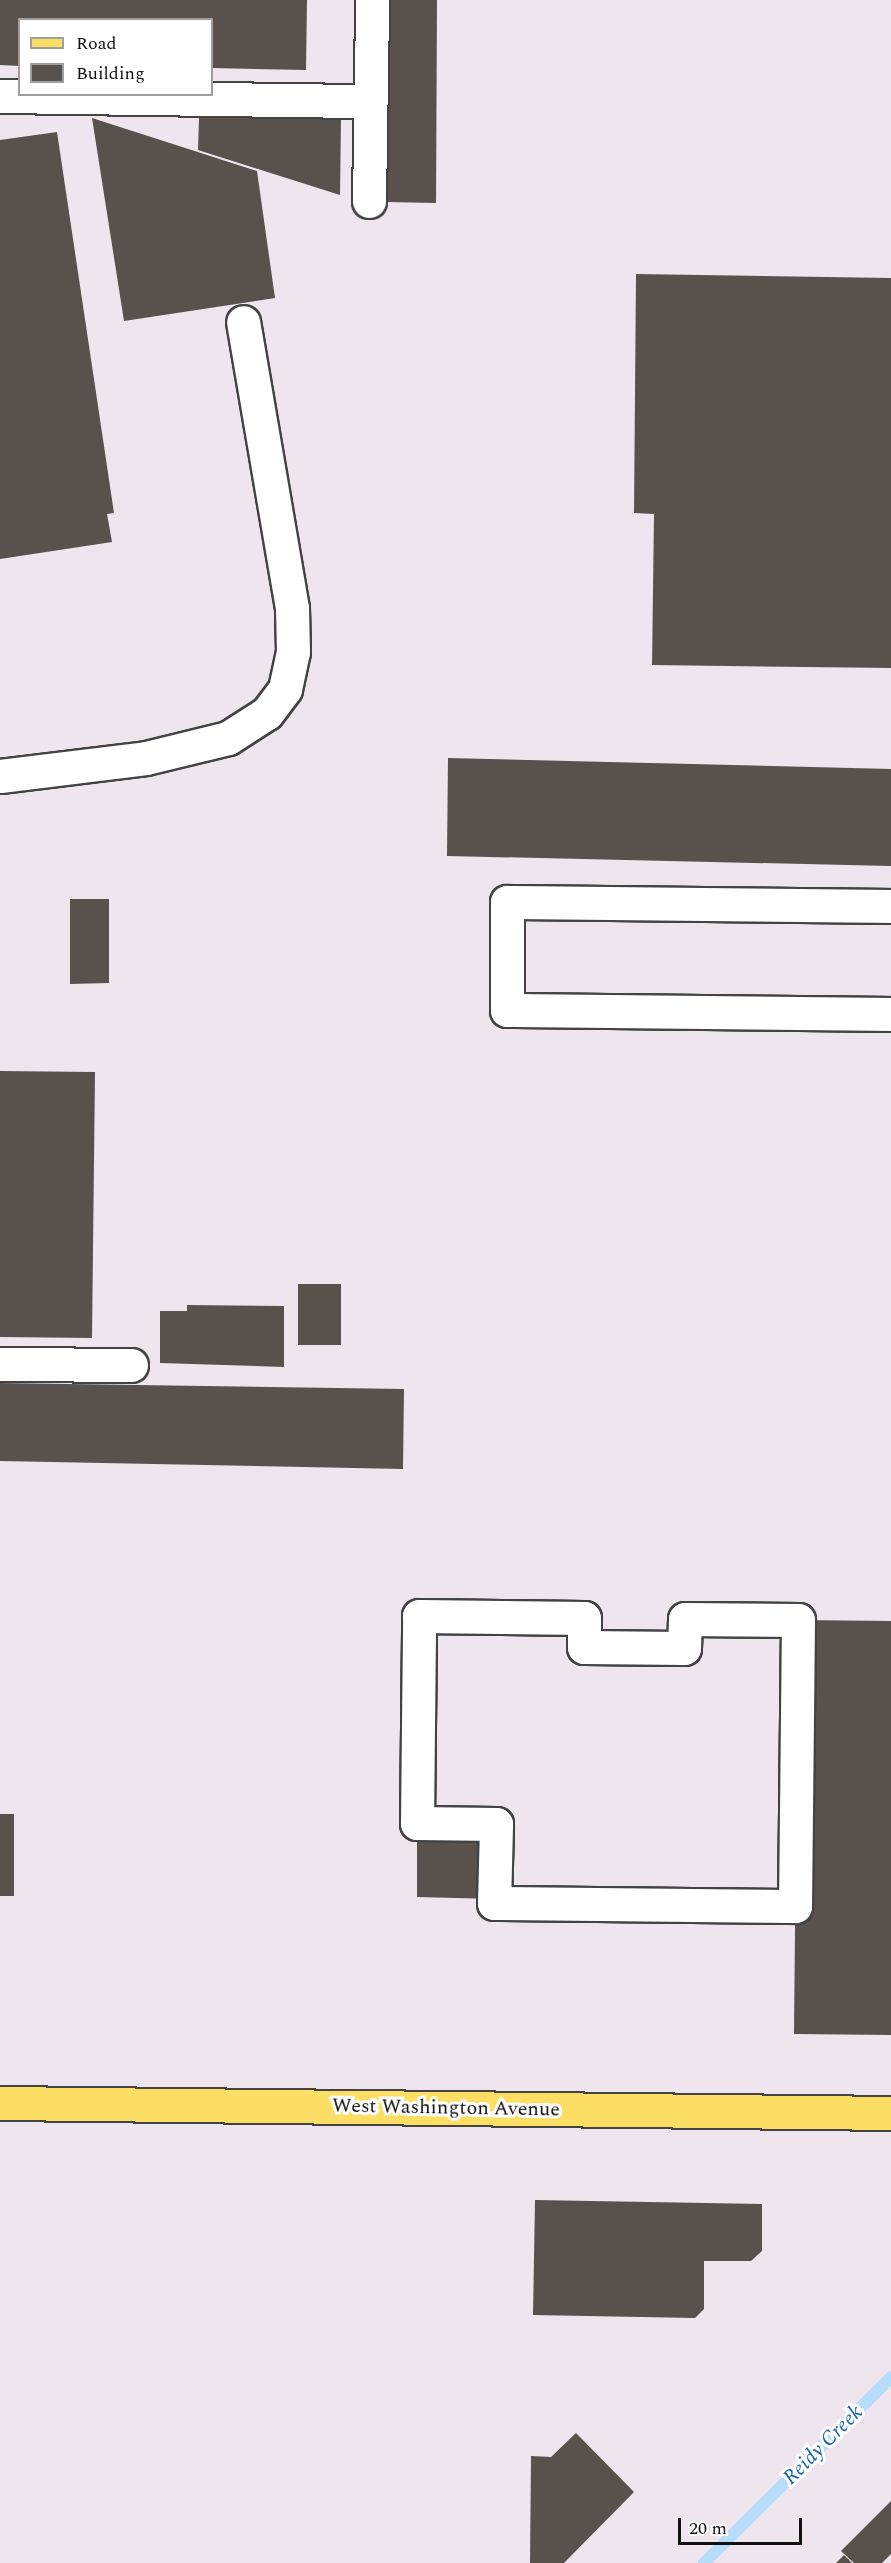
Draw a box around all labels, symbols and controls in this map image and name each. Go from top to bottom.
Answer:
legend [18,18,213,96]
text: Road [76,30,117,57]
text: Building [76,60,145,87]
street label: West Washington Avenue [332,2094,560,2122]
water label: Reidy Creek [778,2400,868,2490]
scale bar [681,2506,806,2544]
text: 20 m [689,2515,727,2542]

